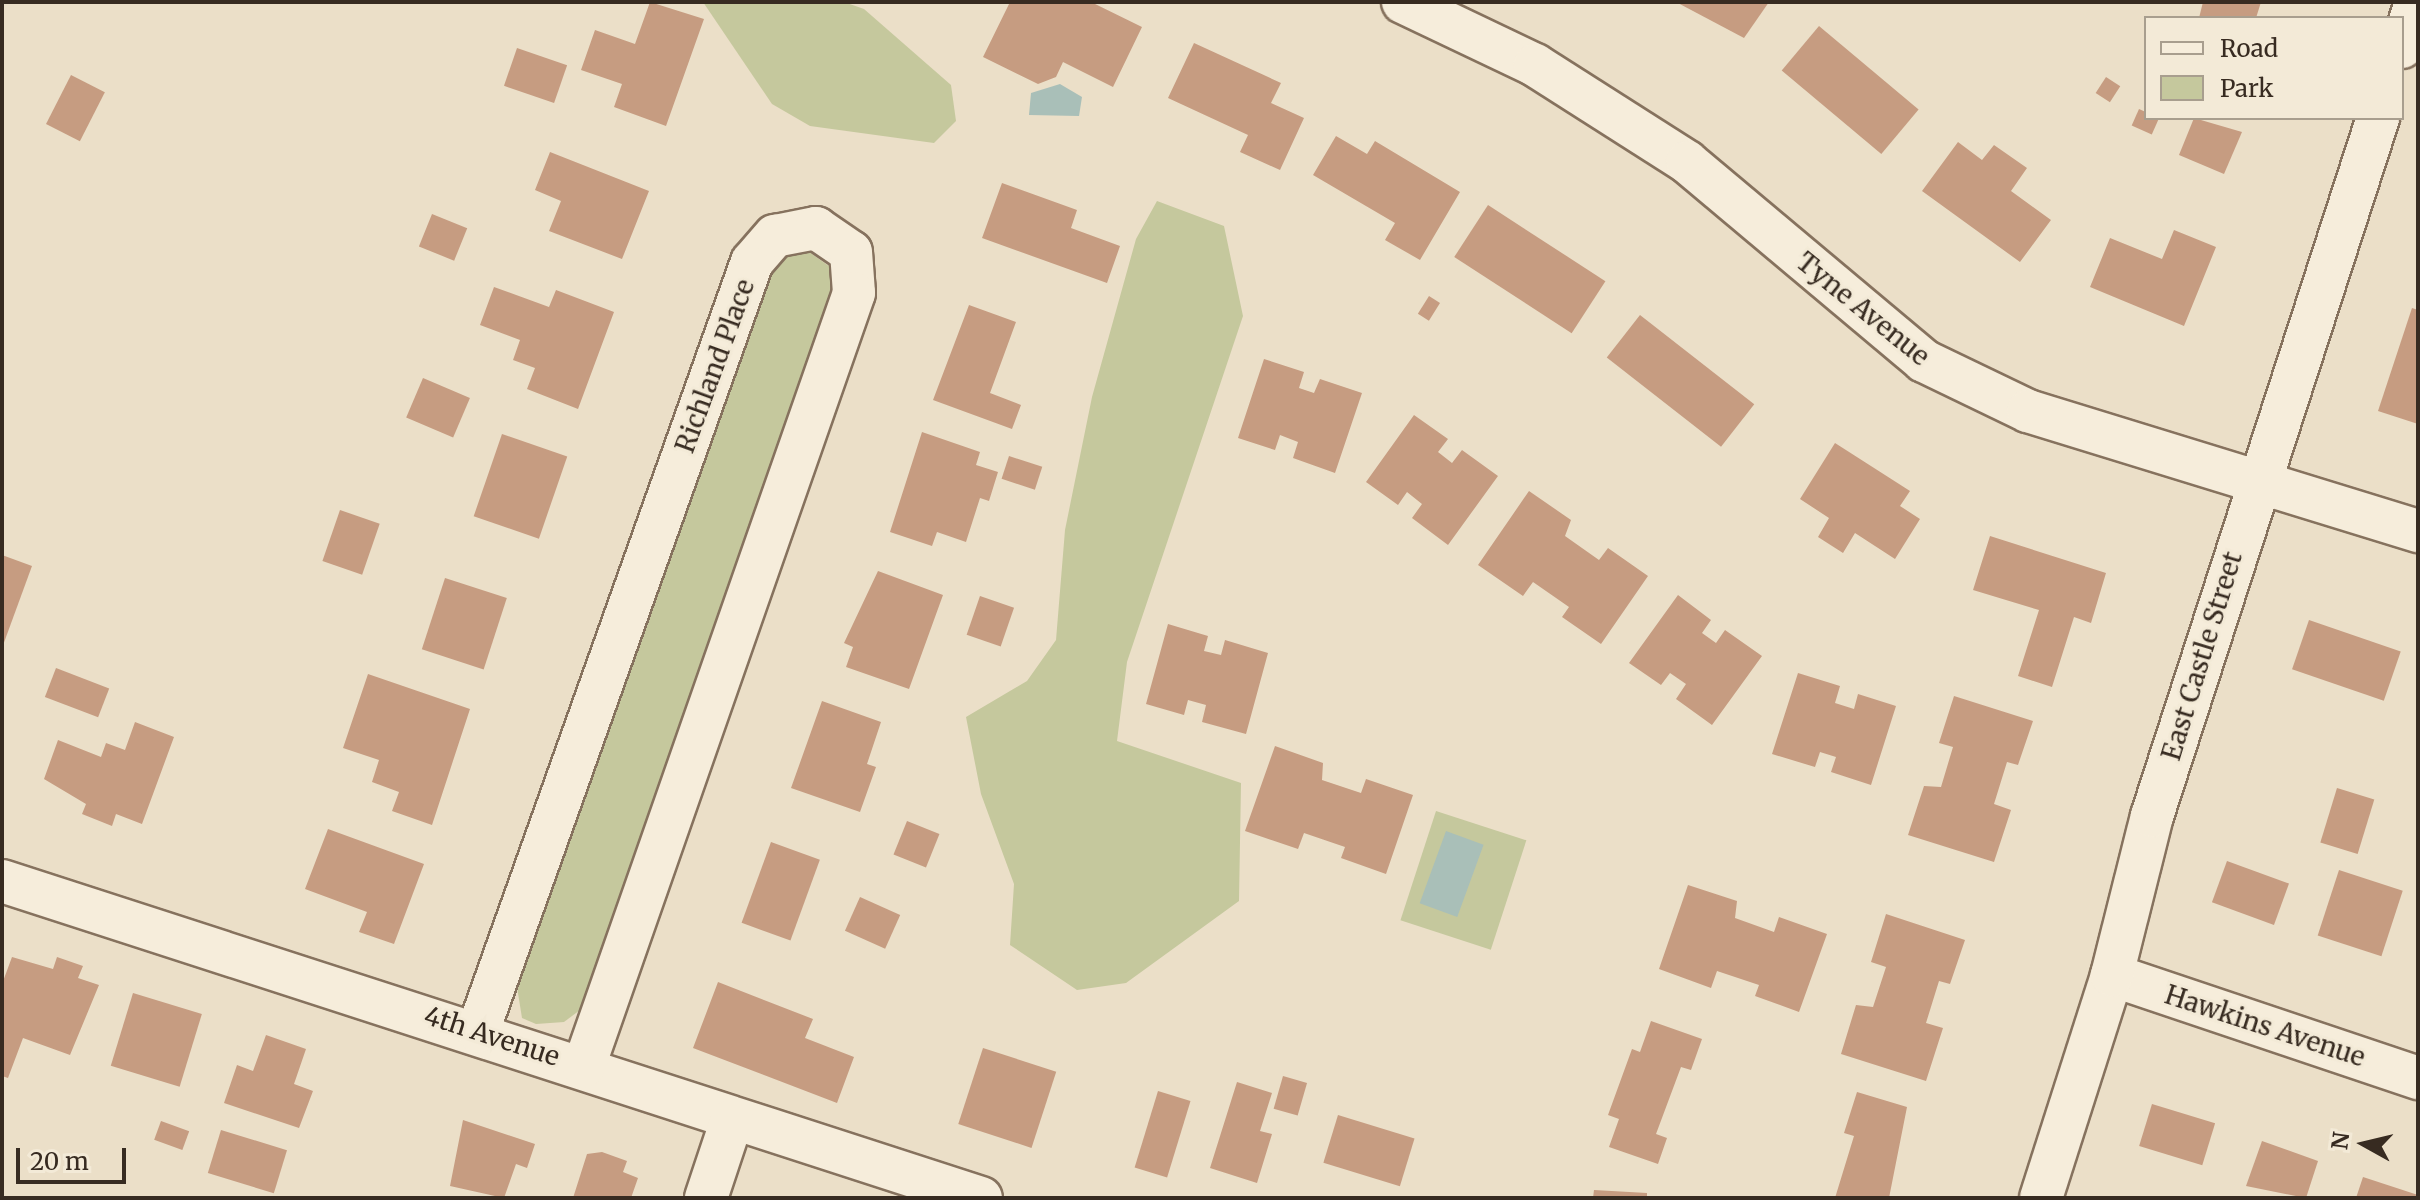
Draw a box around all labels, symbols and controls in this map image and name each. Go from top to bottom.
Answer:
legend [2144,16,2404,120]
text: Road [2220,33,2278,64]
text: Park [2220,73,2273,104]
street label: Tyne Avenue [1790,246,1936,372]
street label: Richland Place [669,275,761,457]
street label: East Castle Street [2155,548,2249,764]
street label: Hawkins Avenue [2161,979,2369,1073]
street label: 4th Avenue [421,1000,563,1072]
north arrow [2324,1104,2404,1184]
text: N [2325,1130,2355,1151]
scale bar [20,1132,130,1182]
text: 20 m [30,1146,89,1177]

